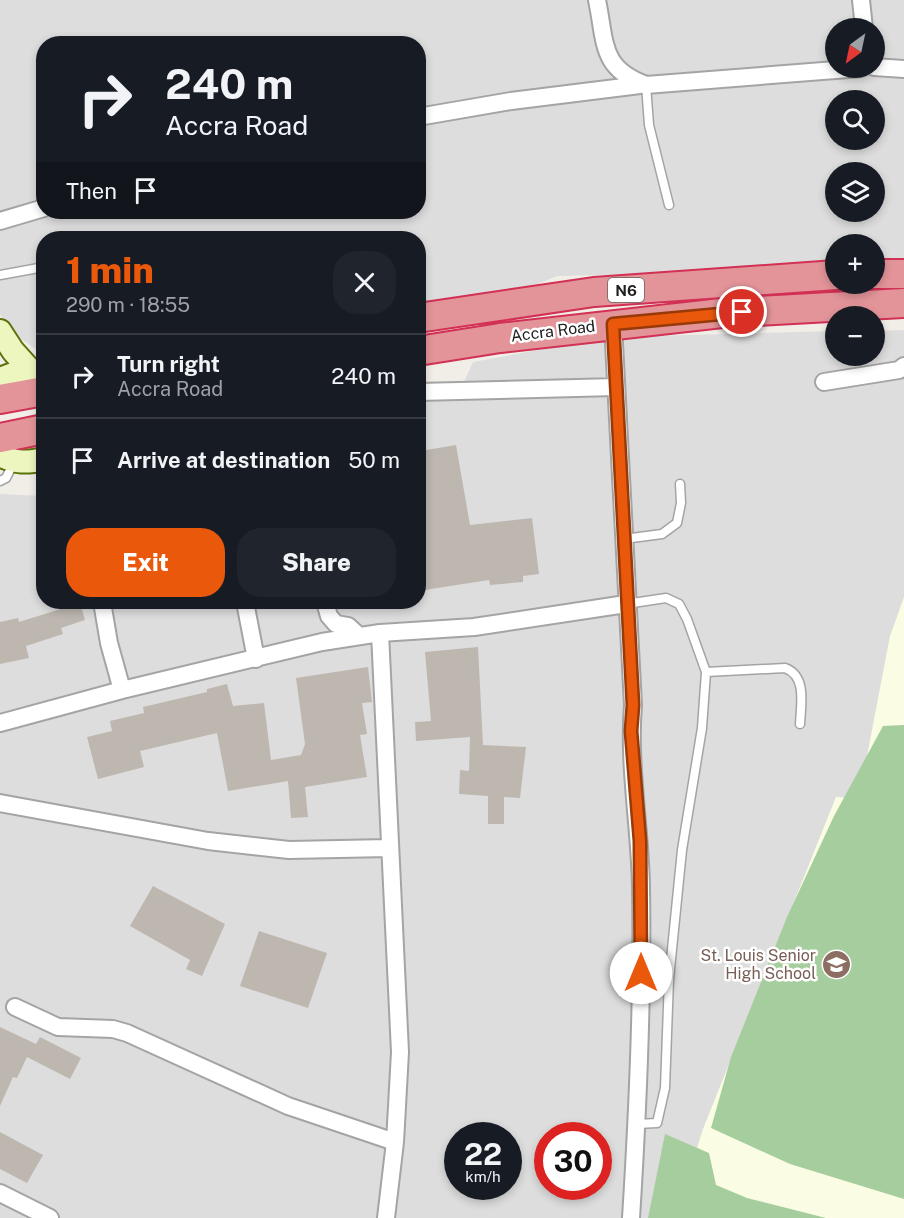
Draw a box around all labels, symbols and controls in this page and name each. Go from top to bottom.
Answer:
north arrow [825,18,885,78]
map controls [825,18,885,366]
text: 240 m [165,59,293,108]
icon: right [66,60,144,138]
button: search [825,90,885,150]
text: Accra Road [165,109,308,141]
button: layers [825,162,885,222]
icon: arrive [129,174,162,207]
text: Then [66,178,117,204]
button: + [825,234,885,294]
text: 1 min [66,249,154,291]
button: close [333,251,396,314]
road number: N6 [608,278,644,302]
pin [716,286,767,337]
text: 290 m · 18:55 [66,293,190,317]
icon: arrive [725,295,758,328]
button: − [825,306,885,366]
street label: Accra Road [510,316,596,346]
text: Turn right [117,351,220,377]
icon: right [66,360,99,393]
text: 240 m [331,363,396,389]
text: Accra Road [117,377,223,401]
icon: arrive [66,444,99,477]
text: Arrive at destination [117,447,330,473]
text: 50 m [348,447,400,473]
button: Exit [66,528,225,597]
button: Share [237,528,396,597]
position arrow [609,941,673,1005]
place label: St. Louis Senior High School [700,946,816,983]
school or university icon: St. Louis Senior High School [821,948,853,980]
speed limit sign: 30 [534,1122,612,1200]
text: 22 [464,1136,502,1172]
text: km/h [465,1168,501,1185]

